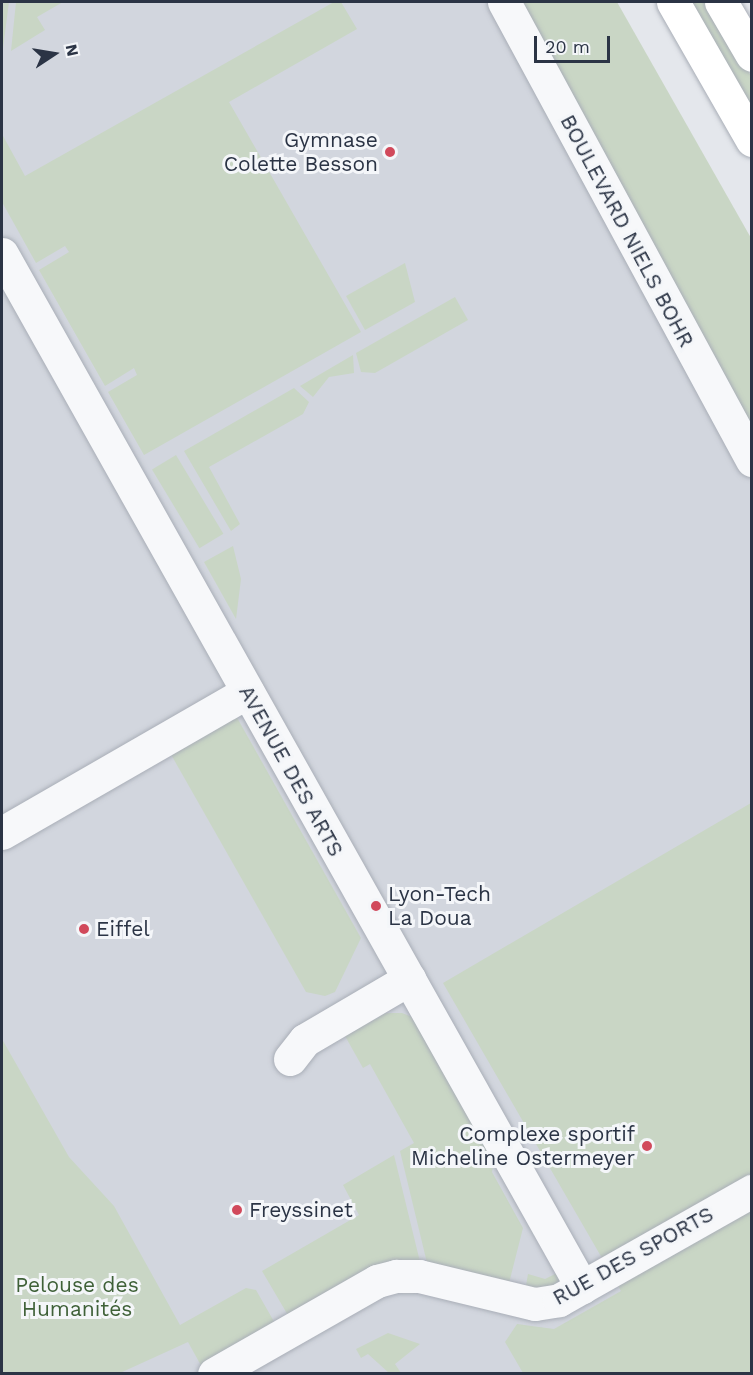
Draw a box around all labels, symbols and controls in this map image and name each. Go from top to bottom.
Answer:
north arrow [24,24,84,84]
scale bar [537,24,614,62]
text: 20 m [545,36,590,57]
text: N [62,42,83,58]
street label: BOULEVARD NIELS BOHR [555,110,699,352]
place label: Gymnase Colette Besson [224,127,378,177]
marker: Gymnase Colette Besson [383,145,397,159]
street label: AVENUE DES ARTS [233,681,349,861]
place label: Lyon-Tech La Doua [388,881,491,931]
marker: Lyon-Tech La Doua [369,899,383,913]
place label: Eiffel [96,916,150,942]
marker: Eiffel [77,922,91,936]
place label: Complexe sportif Micheline Ostermeyer [411,1121,635,1171]
marker: Complexe sportif Micheline Ostermeyer [640,1139,654,1153]
place label: Freyssinet [249,1197,353,1223]
street label: RUE DES SPORTS [548,1201,718,1311]
marker: Freyssinet [230,1203,244,1217]
park label: Pelouse des Humanités [15,1272,139,1322]

